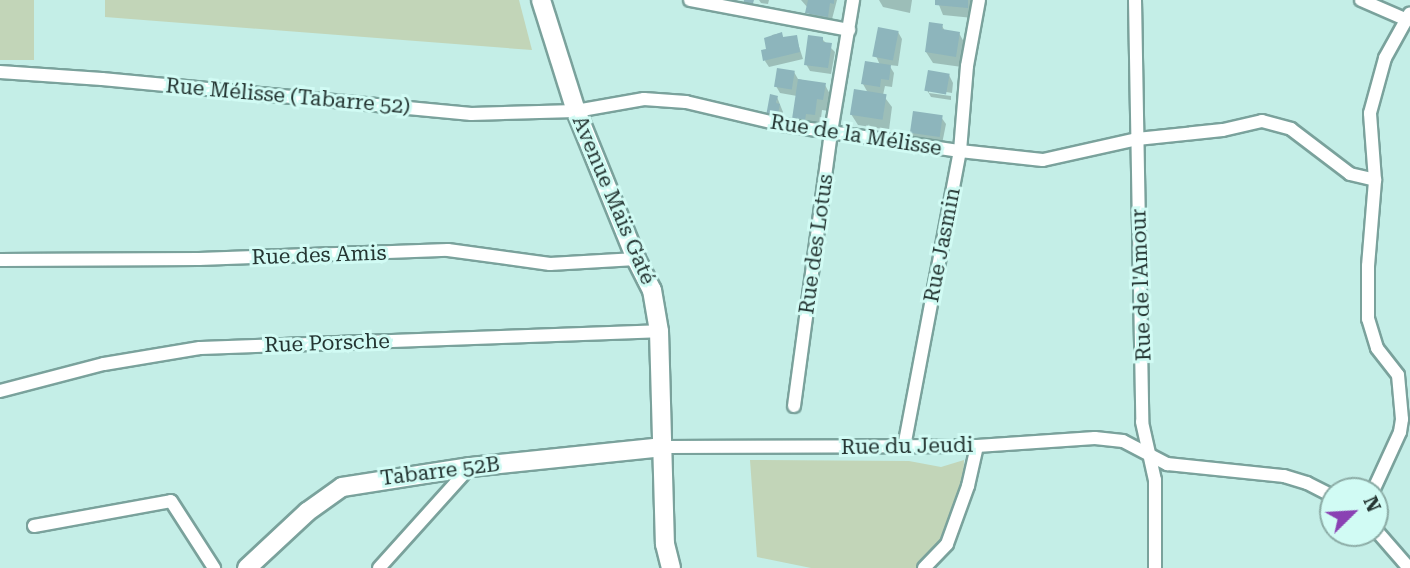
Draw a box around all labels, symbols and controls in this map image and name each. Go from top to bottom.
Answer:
street label: Rue Mélisse (Tabarre 52) [165,73,411,119]
street label: Rue de la Mélisse [768,109,944,161]
street label: Avenue Maïs Gaté [567,112,661,288]
street label: Rue des Lotus [794,172,838,316]
street label: Rue Jasmin [919,186,965,304]
street label: Rue de l'Amour [1126,208,1156,362]
street label: Rue des Amis [251,240,387,270]
street label: Rue Porsche [264,328,390,358]
street label: Rue du Jeudi [841,432,973,460]
street label: Tabarre 52B [379,451,501,491]
north arrow [1319,477,1389,547]
text: N [1358,493,1385,515]

